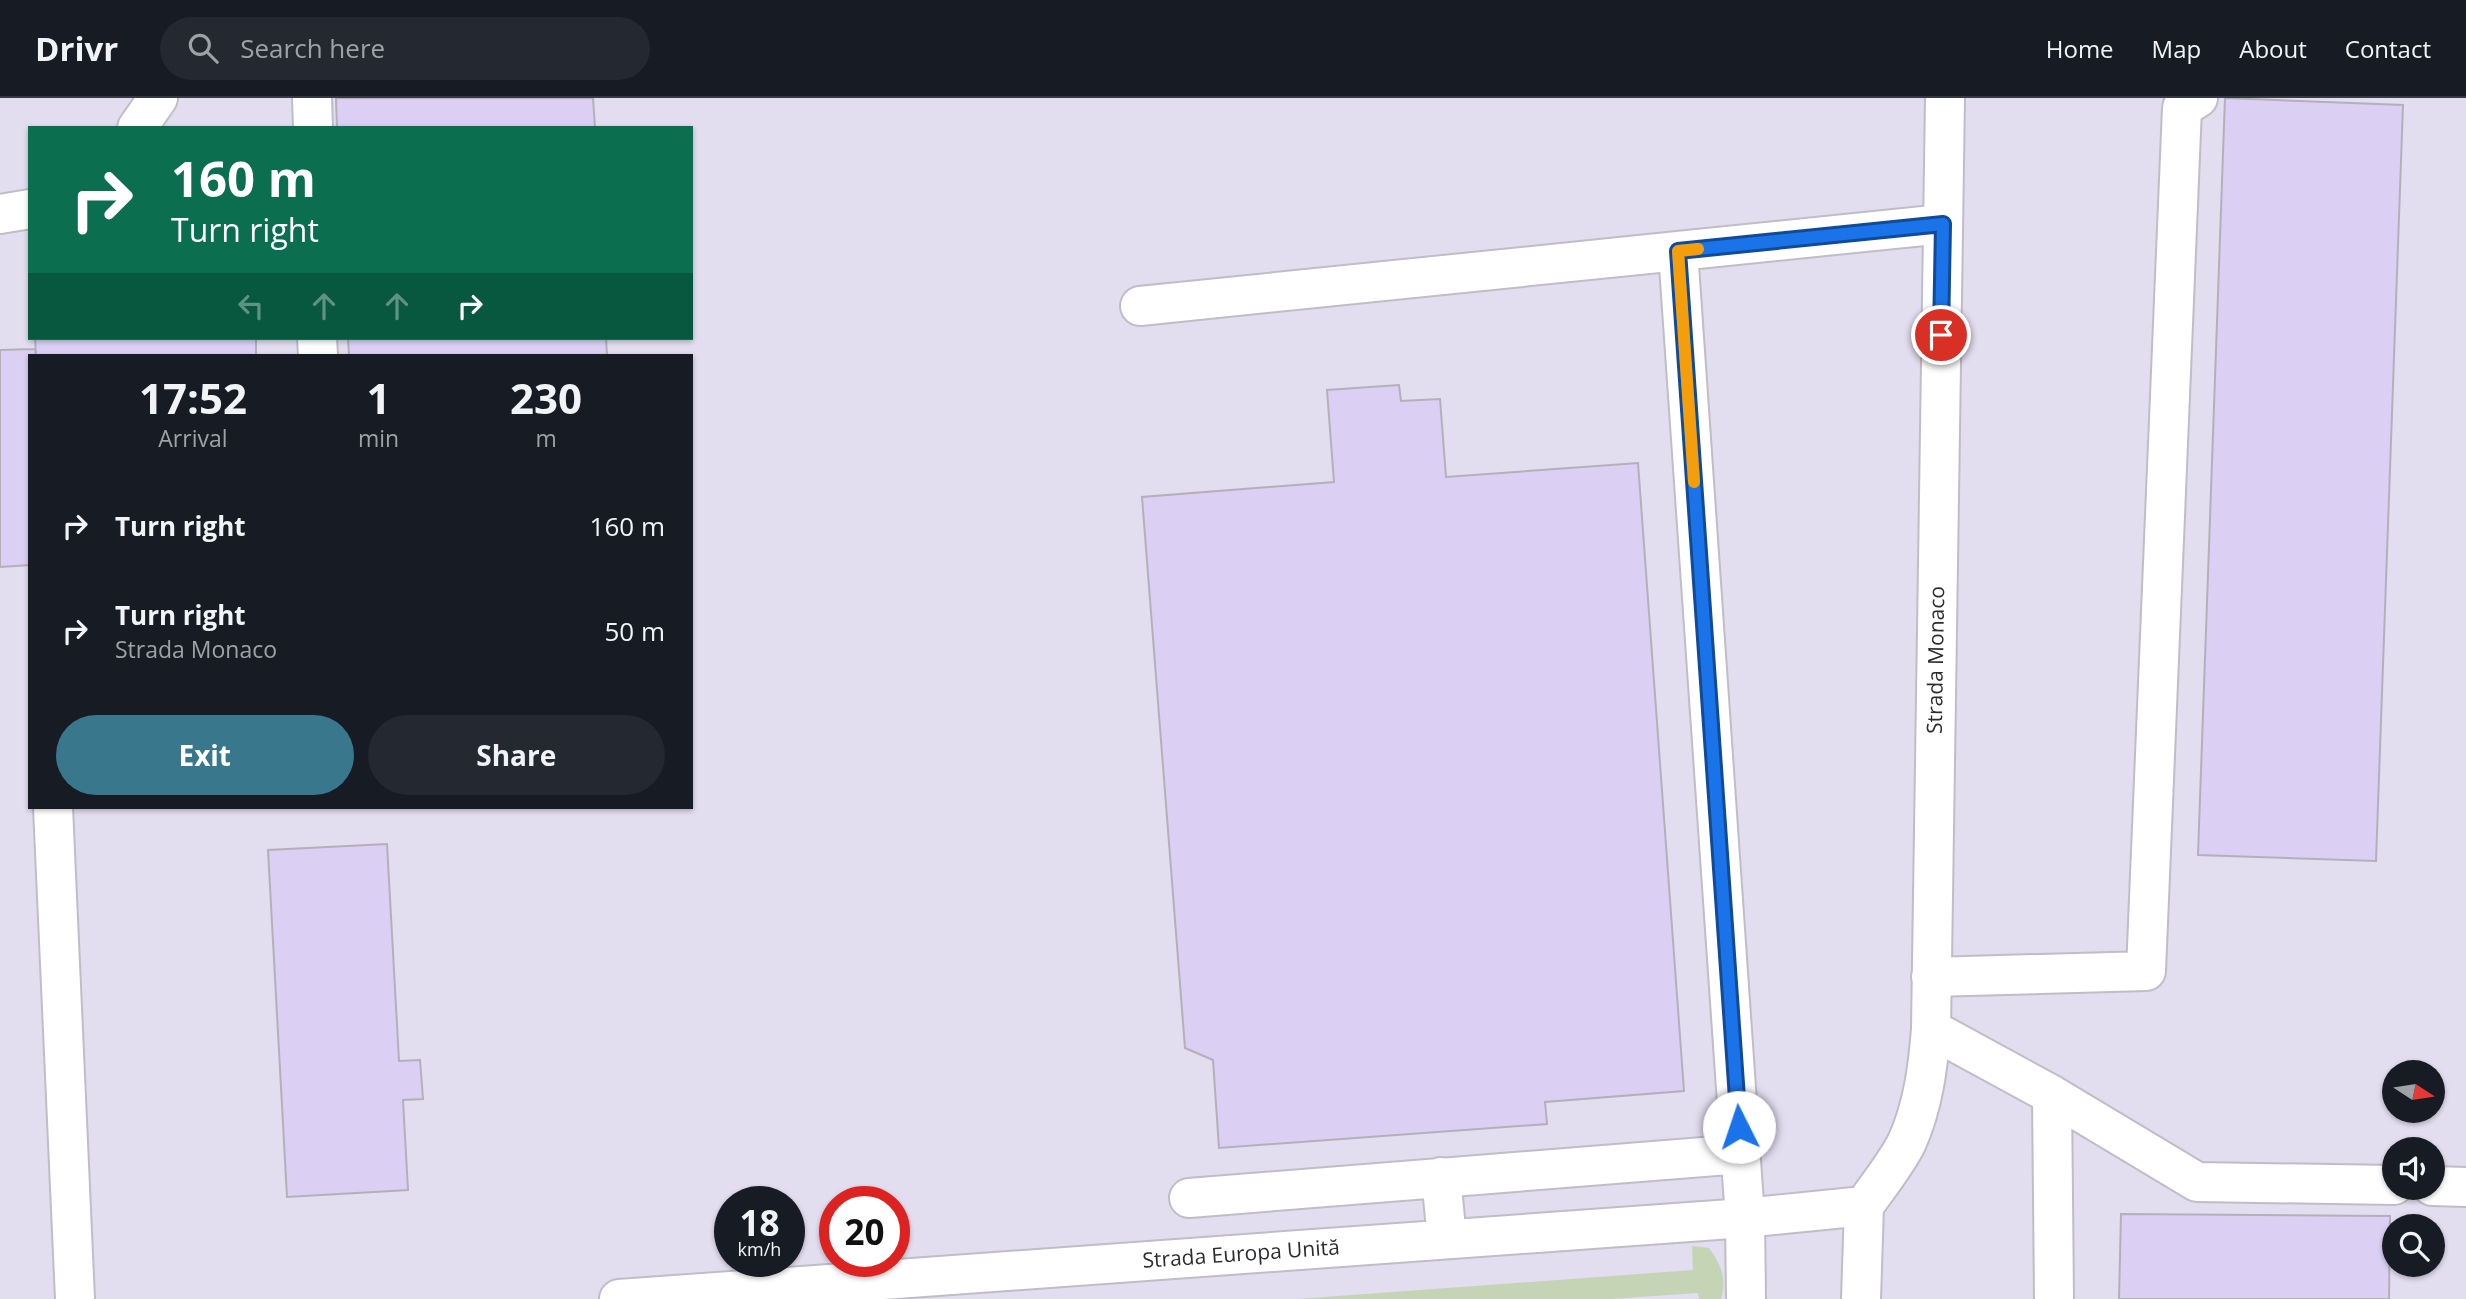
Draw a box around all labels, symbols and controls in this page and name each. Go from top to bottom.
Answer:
search box [160,17,650,80]
text: Drivr [35,26,118,71]
icon: search [184,29,222,67]
text: Search here [240,30,385,66]
text: Home [2046,32,2114,65]
text: Map [2152,32,2201,65]
text: About [2239,32,2307,65]
text: Contact [2345,32,2431,65]
text: 160 m [171,145,316,211]
icon: right [56,154,147,245]
text: Turn right [171,208,319,251]
icon: left [232,287,270,325]
icon: ahead [305,287,343,325]
icon: ahead [378,287,416,325]
icon: right [451,287,489,325]
pin [1911,305,1971,365]
icon: arrive [1922,316,1960,354]
text: 17:52 [139,369,247,426]
text: 1 [366,369,391,426]
text: 230 [510,369,582,426]
text: Arrival [158,422,228,454]
text: min [358,422,399,454]
text: m [535,422,557,454]
icon: right [56,507,94,545]
text: Turn right [115,508,246,544]
text: 160 m [590,508,665,544]
street label: Strada Monaco [1920,586,1950,734]
text: Turn right [115,597,246,633]
icon: right [56,612,94,650]
text: 50 m [604,613,665,649]
text: Strada Monaco [115,633,277,665]
button: Exit [56,715,354,795]
button: Share [368,715,665,795]
north arrow [2382,1060,2445,1124]
map controls [2382,1060,2445,1277]
position arrow [1702,1090,1776,1164]
button: sound [2382,1137,2445,1200]
speed limit sign: 20 [819,1186,910,1277]
text: 18 [739,1199,780,1246]
button: search [2382,1214,2445,1277]
street label: Strada Europa Unită [1141,1232,1340,1274]
text: km/h [738,1237,781,1261]

